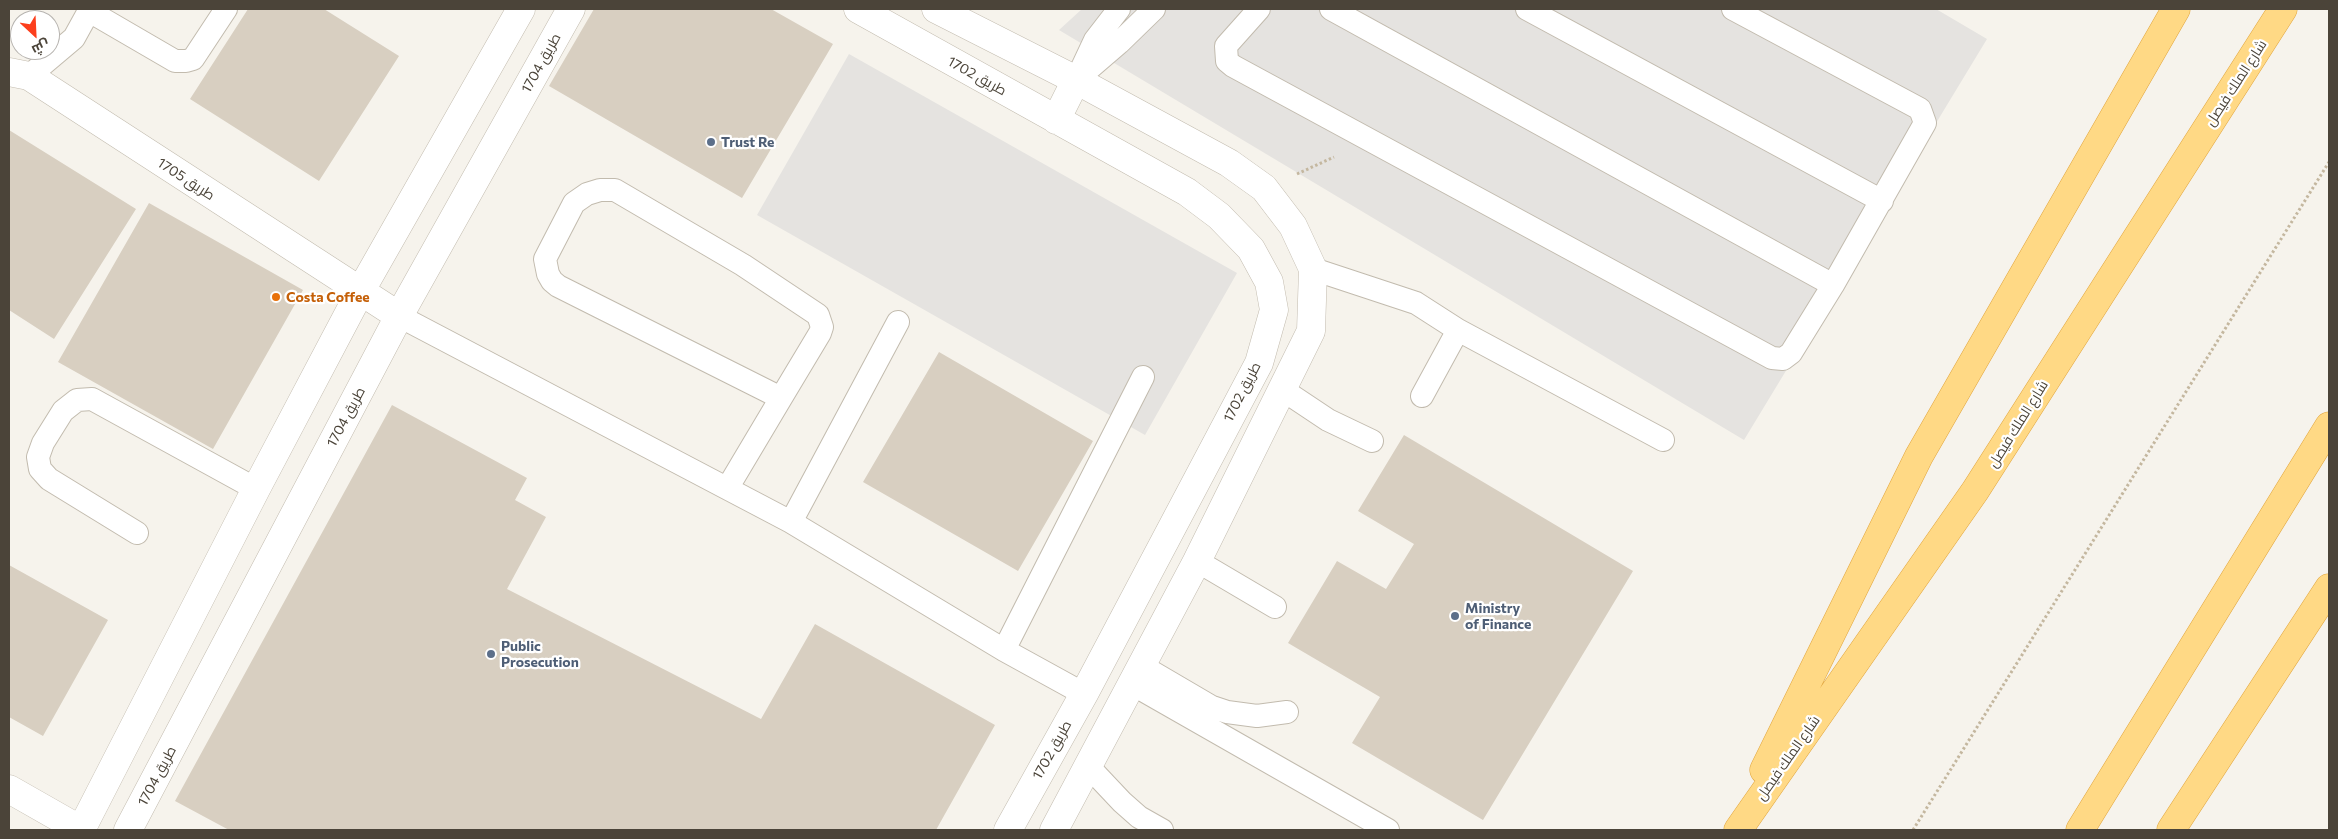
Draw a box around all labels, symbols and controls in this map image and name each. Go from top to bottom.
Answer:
north arrow [10,10,60,60]
street label: طريق 1704 [518,30,564,96]
text: ش [29,37,53,60]
street label: شارع الملك فيصل [2202,37,2270,129]
street label: طريق 1702 [945,53,1009,99]
place label: Trust Re [721,134,774,150]
marker: Trust Re [705,136,717,148]
street label: طريق 1705 [154,154,218,204]
place label: Costa Coffee [286,289,370,305]
marker: Costa Coffee [270,291,282,303]
street label: طريق 1702 [1220,359,1264,425]
street label: شارع الملك فيصل [1984,377,2052,471]
street label: طريق 1704 [323,384,369,450]
place label: Ministry of Finance [1465,600,1531,632]
marker: Ministry of Finance [1449,610,1461,622]
place label: Public Prosecution [501,638,579,670]
marker: Public Prosecution [485,648,497,660]
street label: شارع الملك فيصل [1753,712,1823,804]
street label: طريق 1702 [1029,718,1075,782]
street label: طريق 1704 [134,743,180,809]

